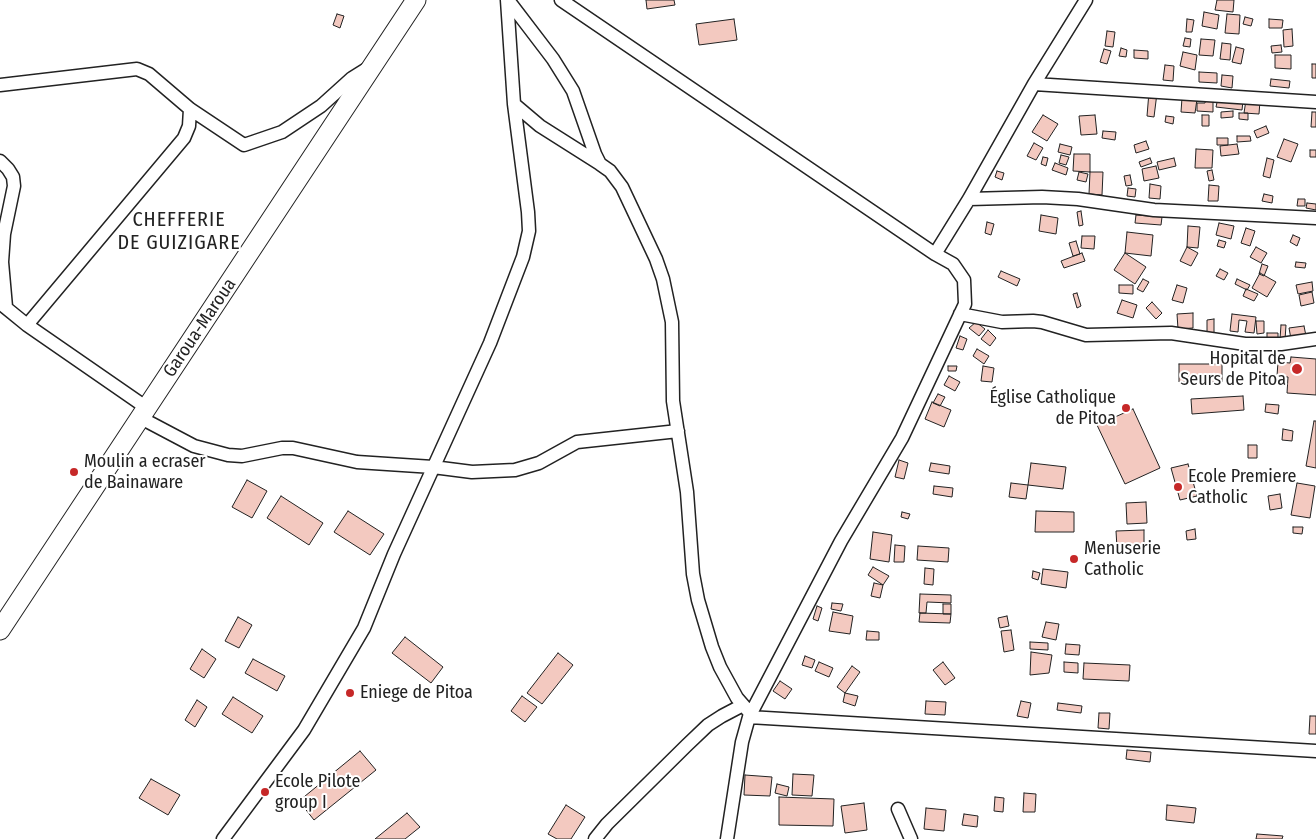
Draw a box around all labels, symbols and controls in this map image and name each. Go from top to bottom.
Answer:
district label: CHEFFERIE DE GUIZIGARE [116,208,242,255]
street label: Garoua-Maroua [159,275,241,381]
place label: Hopital de Seurs de Pitoa [1180,348,1286,390]
marker: Hopital de Seurs de Pitoa [1290,362,1304,376]
place label: Église Catholique de Pitoa [989,387,1116,429]
marker: Église Catholique de Pitoa [1120,402,1132,414]
place label: Moulin a ecraser de Bainaware [84,451,206,494]
marker: Moulin a ecraser de Bainaware [68,466,80,478]
place label: Ecole Premiere Catholic [1188,466,1296,508]
marker: Ecole Premiere Catholic [1172,481,1184,493]
place label: Menuserie Catholic [1084,538,1161,580]
marker: Menuserie Catholic [1068,553,1080,565]
place label: Eniege de Pitoa [360,682,473,704]
marker: Eniege de Pitoa [344,687,356,699]
place label: Ecole Pilote group I [275,771,360,814]
marker: Ecole Pilote group I [259,786,271,798]

